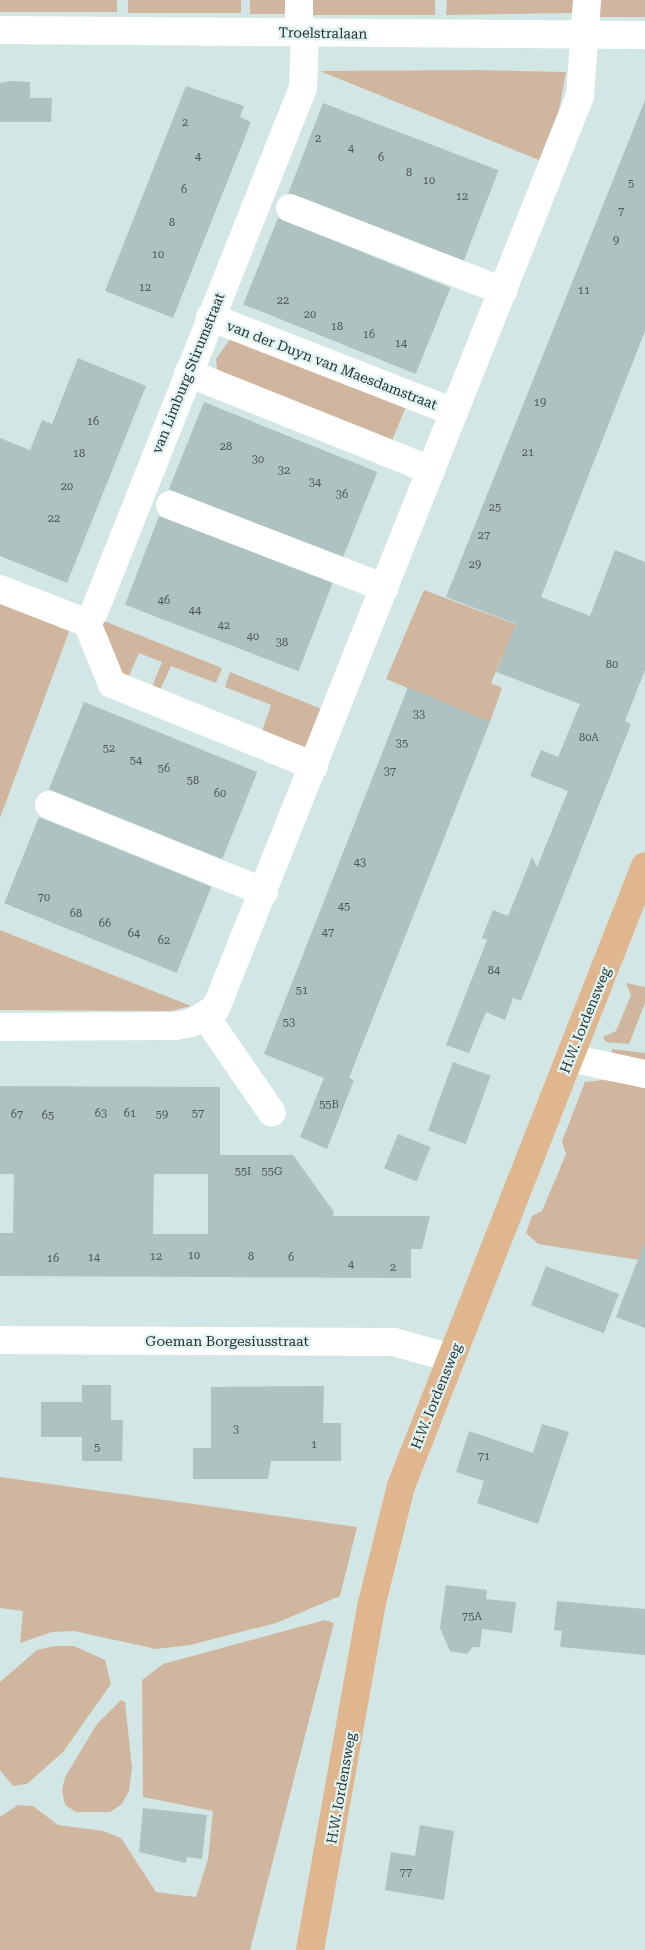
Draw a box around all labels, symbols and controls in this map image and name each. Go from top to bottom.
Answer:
street label: Troelstralaan [278,24,368,42]
house number: 2 [182,116,188,130]
house number: 2 [315,132,321,146]
house number: 4 [348,142,354,156]
house number: 4 [195,150,201,164]
house number: 6 [378,151,384,165]
house number: 8 [406,166,412,180]
house number: 10 [423,174,435,188]
house number: 5 [628,177,634,191]
house number: 6 [181,183,187,197]
house number: 12 [456,190,468,204]
house number: 7 [618,205,624,219]
house number: 8 [169,216,175,230]
house number: 9 [613,234,619,248]
house number: 10 [152,248,164,262]
house number: 12 [139,281,151,295]
house number: 11 [578,284,590,298]
street label: van Limburg Stirumstraat [148,290,228,456]
house number: 22 [277,294,289,308]
house number: 20 [304,308,316,322]
street label: van der Duyn van Maesdamstraat [224,317,440,413]
house number: 18 [331,320,343,334]
house number: 16 [363,328,375,342]
house number: 14 [395,337,407,351]
house number: 19 [534,396,546,410]
house number: 16 [87,415,99,429]
house number: 28 [220,440,232,454]
house number: 21 [522,446,534,460]
house number: 18 [73,447,85,461]
house number: 30 [252,453,264,467]
house number: 32 [278,464,290,478]
house number: 34 [309,476,321,490]
house number: 20 [61,480,73,494]
house number: 36 [336,488,348,502]
house number: 25 [489,501,501,515]
house number: 22 [48,512,60,526]
house number: 27 [478,529,490,543]
house number: 29 [469,558,481,572]
house number: 46 [158,594,170,608]
house number: 44 [189,604,201,618]
house number: 42 [218,619,230,633]
house number: 40 [247,630,259,644]
house number: 38 [276,636,288,650]
house number: 80 [606,658,618,672]
house number: 33 [413,708,425,722]
house number: 80A [579,731,599,745]
house number: 35 [396,737,408,751]
house number: 52 [103,742,115,756]
house number: 54 [130,754,142,768]
house number: 56 [158,762,170,776]
house number: 37 [384,765,396,779]
house number: 58 [187,774,199,788]
house number: 60 [214,787,226,801]
house number: 43 [354,856,366,870]
house number: 70 [38,891,50,905]
house number: 45 [338,900,350,914]
house number: 68 [70,907,82,921]
house number: 66 [99,917,111,931]
house number: 47 [322,926,334,940]
house number: 64 [128,927,140,941]
house number: 62 [158,934,170,948]
house number: 84 [488,964,500,978]
street label: H.W. Iordensweg [556,965,614,1075]
house number: 51 [296,984,308,998]
house number: 53 [283,1016,295,1030]
house number: 55B [319,1098,339,1112]
house number: 63 [95,1107,107,1121]
house number: 61 [124,1107,136,1121]
house number: 57 [192,1107,204,1121]
house number: 67 [11,1108,23,1122]
house number: 59 [156,1108,168,1122]
house number: 65 [42,1109,54,1123]
house number: 55I [235,1165,251,1179]
house number: 55G [262,1165,282,1179]
house number: 10 [188,1249,200,1263]
house number: 12 [150,1250,162,1264]
house number: 8 [248,1250,254,1264]
house number: 14 [88,1251,100,1265]
house number: 6 [288,1251,294,1265]
house number: 16 [47,1252,59,1266]
house number: 4 [348,1258,354,1272]
house number: 2 [390,1261,396,1275]
street label: Goeman Borgesiusstraat [145,1333,309,1349]
street label: H.W. Iordensweg [407,1341,465,1451]
house number: 3 [233,1423,239,1437]
house number: 1 [311,1438,317,1452]
house number: 5 [94,1441,100,1455]
house number: 71 [478,1450,490,1464]
house number: 75A [462,1610,482,1624]
street label: H.W. Iordensweg [323,1731,359,1845]
house number: 77 [400,1866,412,1880]

